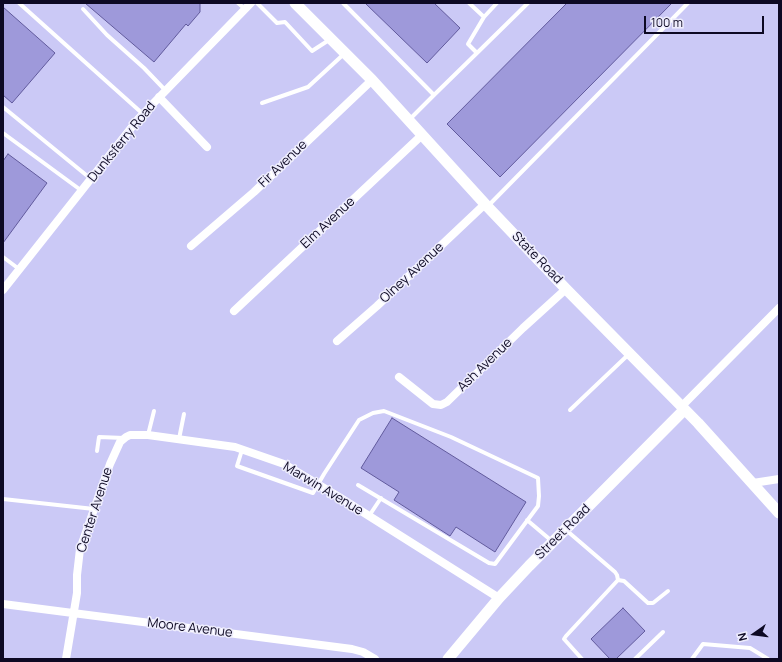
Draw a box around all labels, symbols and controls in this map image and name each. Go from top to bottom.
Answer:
scale bar [646,8,766,34]
text: 100 m [651,14,683,31]
street label: Dunksferry Road [85,99,159,185]
street label: Fir Avenue [256,137,310,191]
street label: Elm Avenue [298,194,358,252]
street label: State Road [508,229,566,287]
street label: Olney Avenue [377,239,447,307]
street label: Ash Avenue [454,335,516,395]
street label: Marwin Avenue [280,459,366,519]
street label: Center Avenue [74,465,116,555]
street label: Street Road [532,501,594,563]
north arrow [734,614,774,654]
street label: Moore Avenue [147,615,233,641]
text: N [734,631,750,643]

